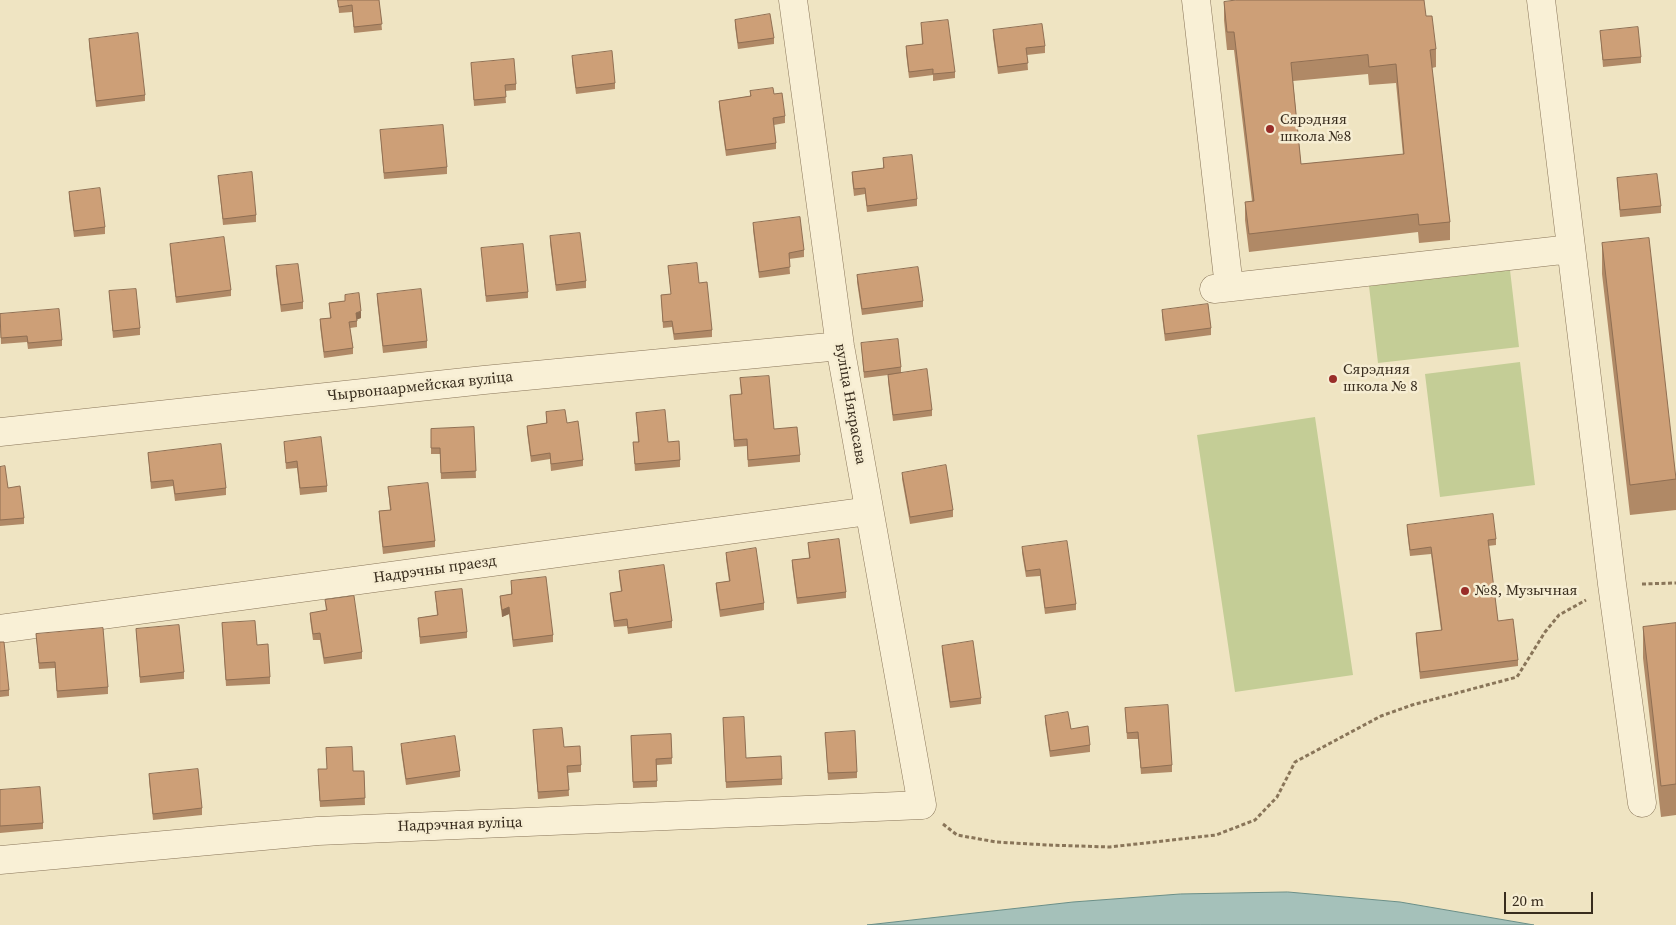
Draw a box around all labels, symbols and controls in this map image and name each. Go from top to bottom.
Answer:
place label: Сярэдняя школа №8 [1280,111,1351,146]
marker: Сярэдняя школа №8 [1264,123,1276,135]
street label: вуліца Някрасава [830,342,870,466]
place label: Сярэдняя школа № 8 [1343,361,1418,396]
street label: Чырвонаармейская вуліца [326,368,514,406]
marker: Сярэдняя школа № 8 [1327,373,1339,385]
street label: Надрэчны праезд [372,552,498,588]
place label: №8, Музычная [1475,582,1578,600]
marker: №8, Музычная [1459,585,1471,597]
street label: Надрэчная вуліца [397,814,523,836]
scale bar [1506,882,1595,914]
text: 20 m [1512,890,1544,911]

